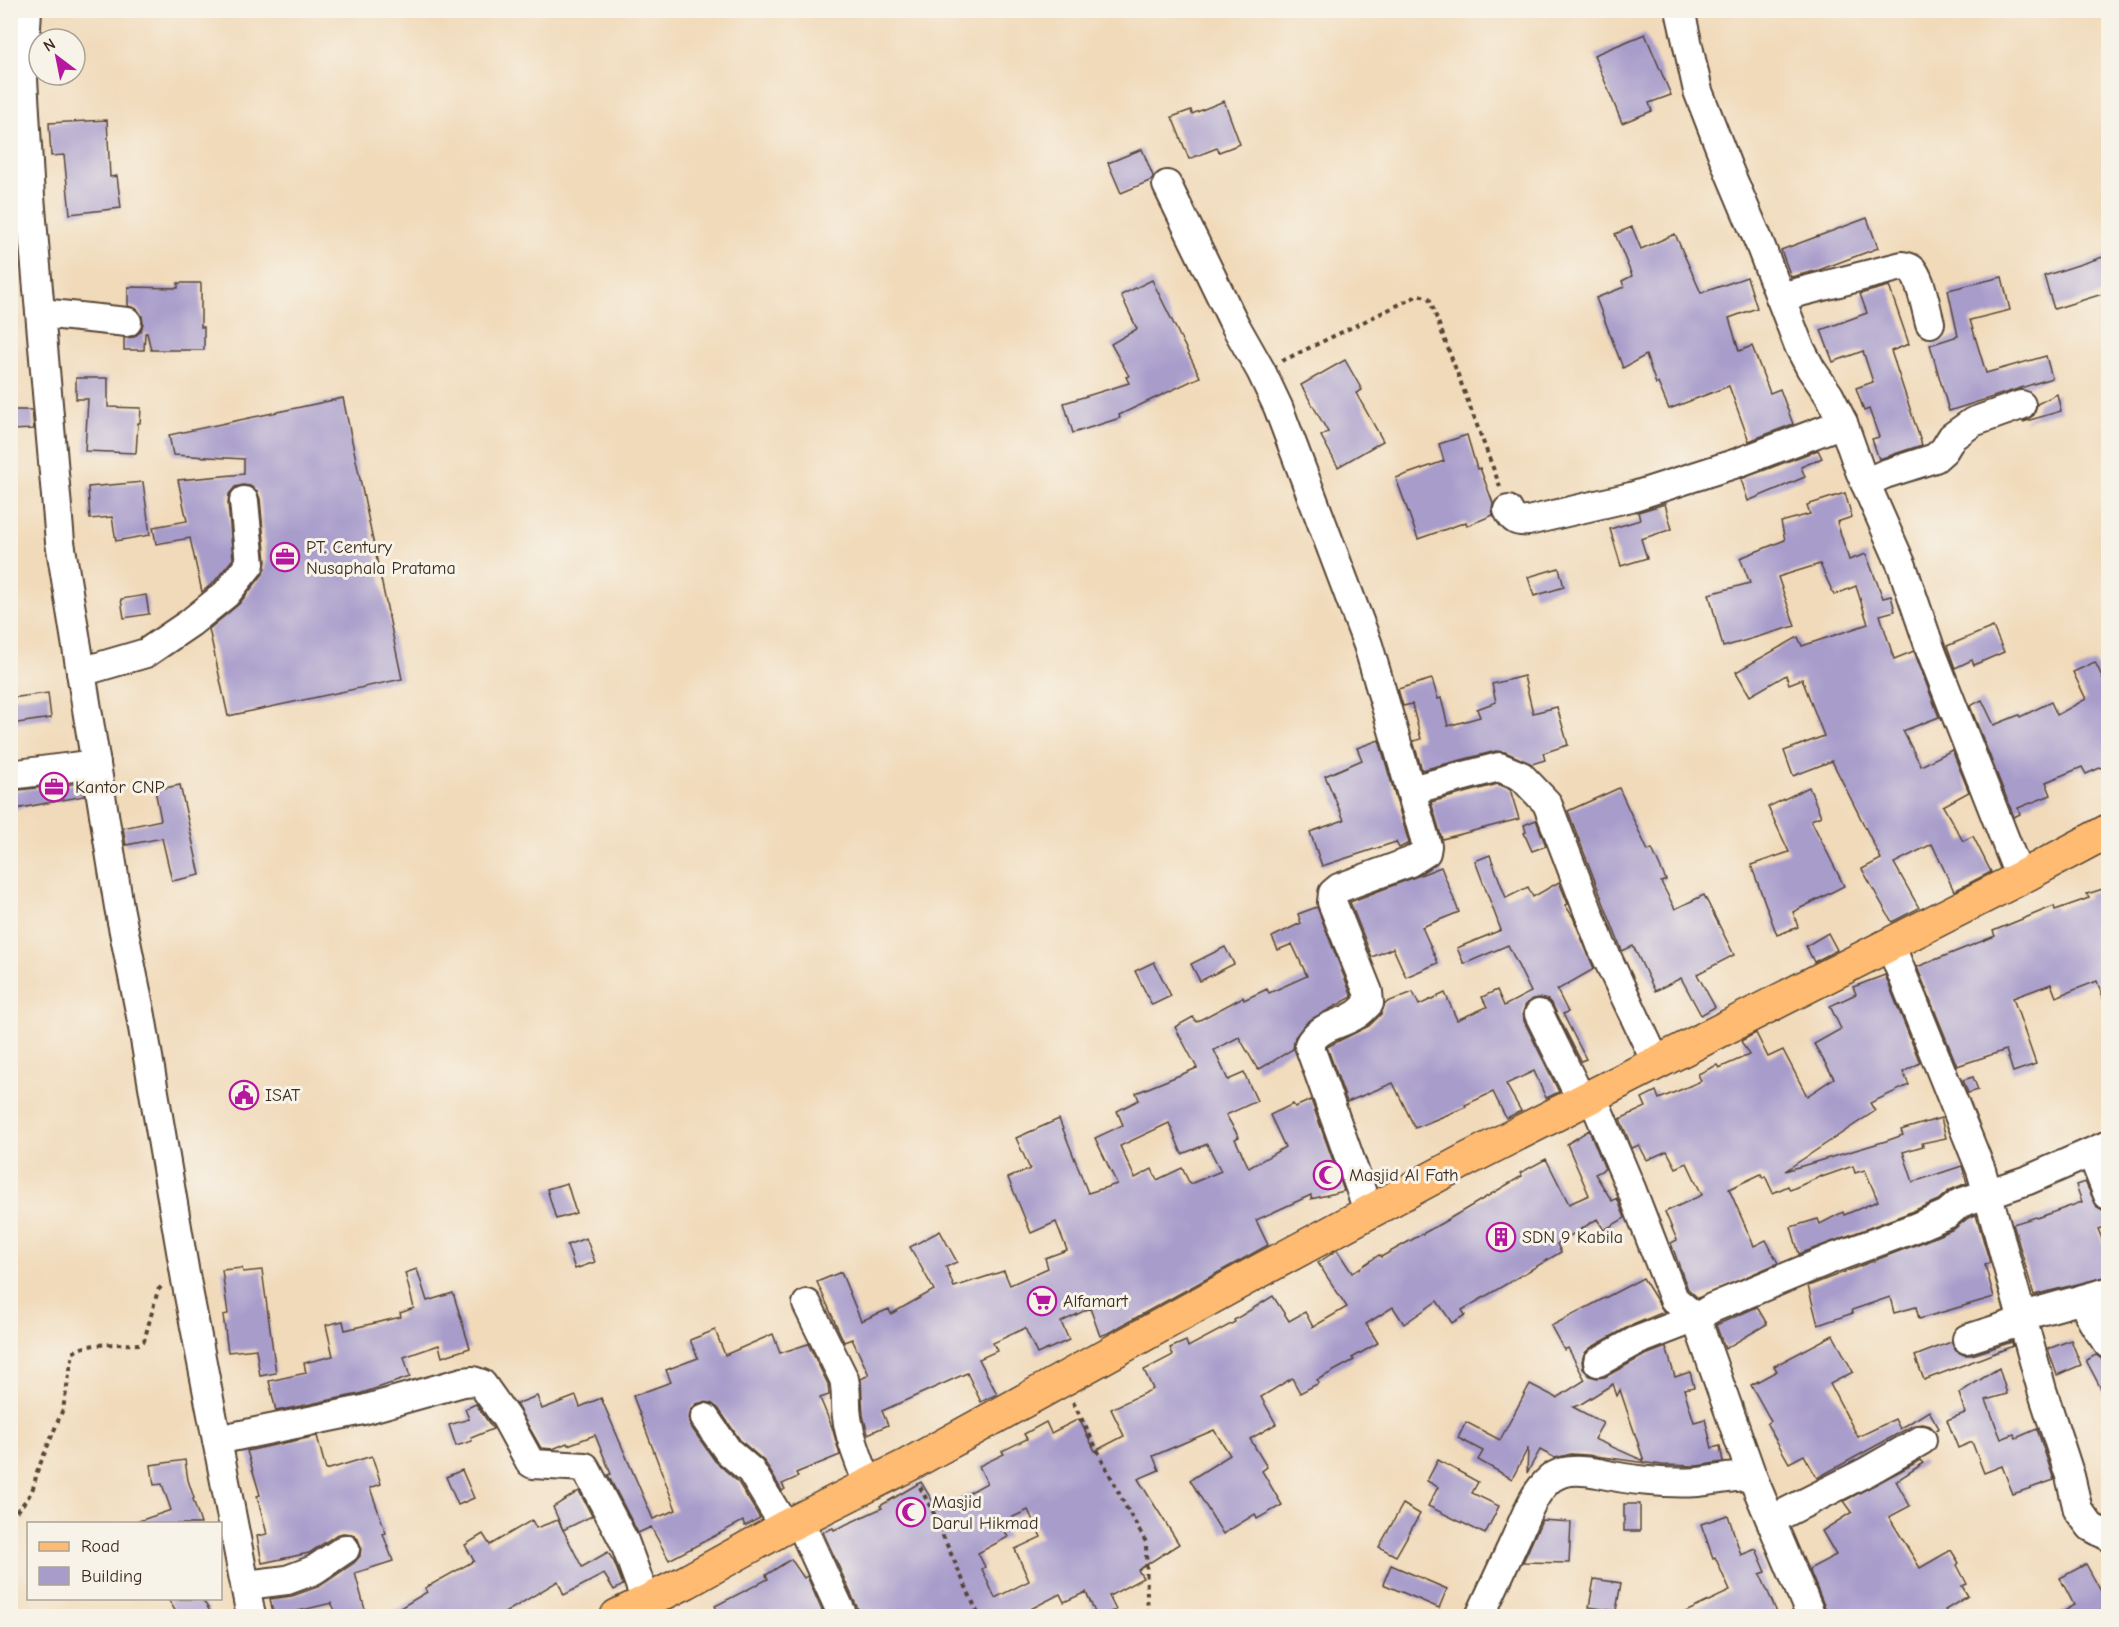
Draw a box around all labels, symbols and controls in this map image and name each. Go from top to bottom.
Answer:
north arrow [27,27,87,87]
text: N [40,35,59,56]
place label: PT. Century Nusaphala Pratama [306,537,456,579]
office icon: PT. Century Nusaphala Pratama [269,541,301,573]
office icon: Kantor CNP [38,771,70,803]
place label: Kantor CNP [75,777,165,798]
public building icon: ISAT [228,1079,260,1111]
place label: ISAT [265,1085,301,1106]
mosque icon: Masjid Al Fath [1312,1159,1344,1191]
place label: Masjid Al Fath [1349,1165,1459,1186]
building icon: SDN 9 Kabila [1485,1221,1517,1253]
place label: SDN 9 Kabila [1522,1227,1623,1248]
supermarket icon: Alfamart [1026,1285,1058,1317]
place label: Alfamart [1063,1291,1129,1312]
place label: Masjid Darul Hikmad [932,1492,1038,1534]
mosque icon: Masjid Darul Hikmad [895,1496,927,1528]
legend [27,1522,222,1600]
text: Road [81,1536,120,1557]
text: Building [81,1566,143,1587]

